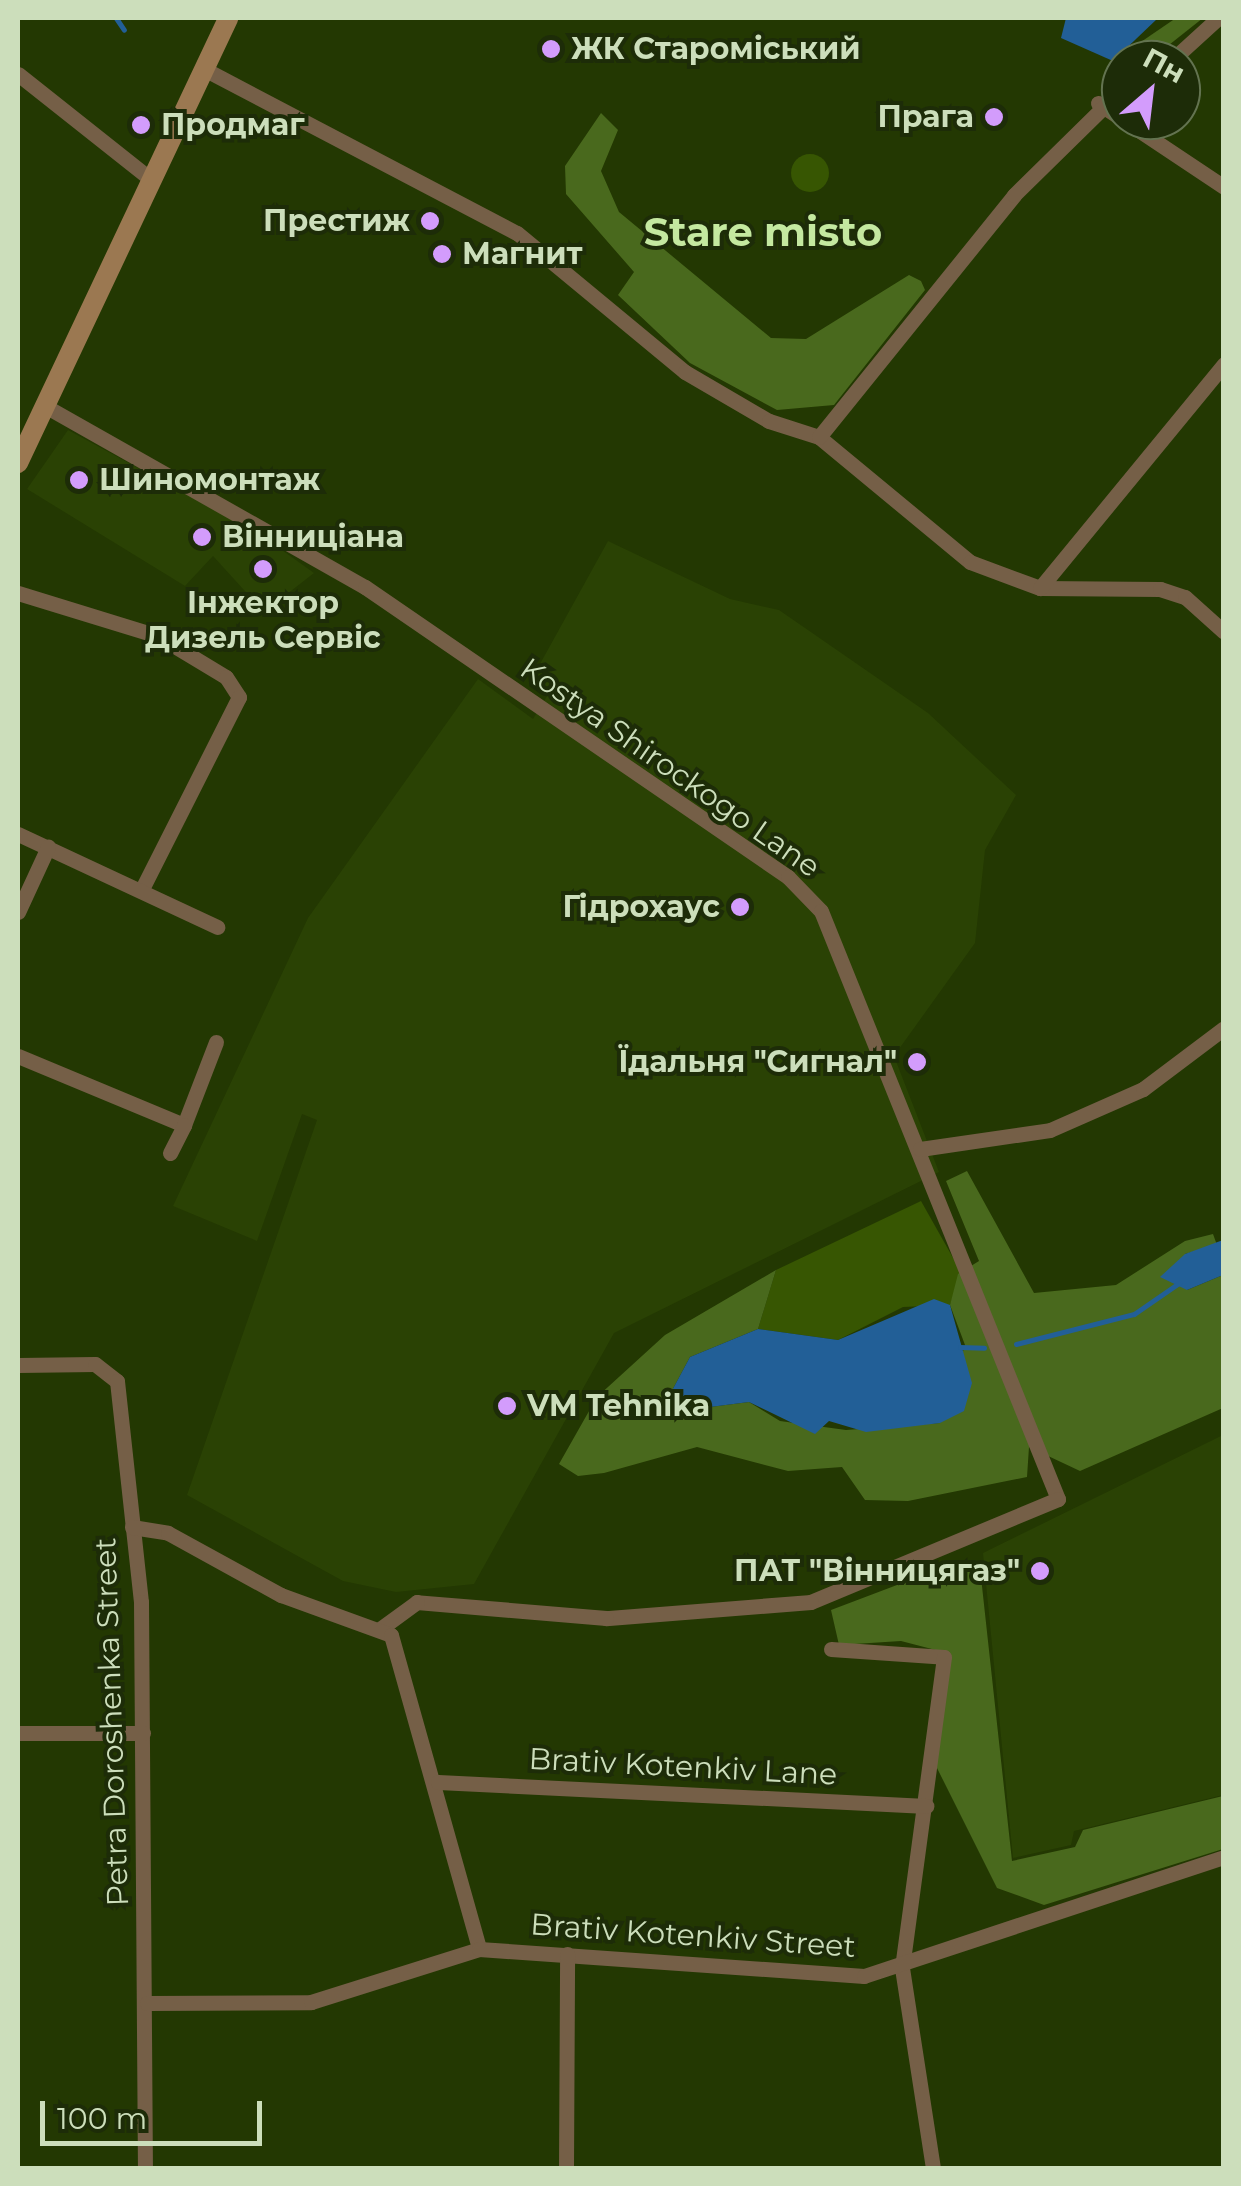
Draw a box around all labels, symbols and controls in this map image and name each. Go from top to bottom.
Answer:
place label: ЖК Староміський [571,31,861,67]
marker: ЖК Староміський [540,38,562,60]
north arrow [1101,40,1201,140]
text: Пн [1138,40,1191,90]
place label: Прага [877,99,974,135]
marker: Прага [983,106,1005,128]
place label: Продмаг [161,107,305,143]
marker: Продмаг [130,114,152,136]
place label: Престиж [263,203,410,239]
district label: Stare misto [644,208,882,256]
marker: Престиж [419,210,441,232]
place label: Магнит [462,236,583,272]
marker: Магнит [431,243,453,265]
place label: Шиномонтаж [99,462,320,498]
marker: Шиномонтаж [68,469,90,491]
place label: Вінниціана [222,519,404,555]
marker: Вінниціана [191,526,213,548]
marker: Інжектор Дизель Сервіс [252,558,274,580]
place label: Інжектор Дизель Сервіс [145,585,381,656]
street label: Kostya Shirockogo Lane [513,651,827,885]
place label: Гідрохаус [562,889,720,925]
marker: Гідрохаус [729,896,751,918]
place label: Їдальня "Сигнал" [619,1044,897,1080]
marker: Їдальня "Сигнал" [906,1051,928,1073]
place label: VM Tehnika [527,1388,710,1424]
marker: VM Tehnika [496,1395,518,1417]
street label: Petra Doroshenka Street [88,1537,136,1907]
place label: ПАТ "Вінницягаз" [734,1553,1020,1589]
marker: ПАТ "Вінницягаз" [1029,1560,1051,1582]
street label: Brativ Kotenkiv Lane [528,1741,838,1793]
street label: Brativ Kotenkiv Street [529,1907,857,1965]
scale bar [45,2081,268,2143]
text: 100 m [57,2100,147,2137]

